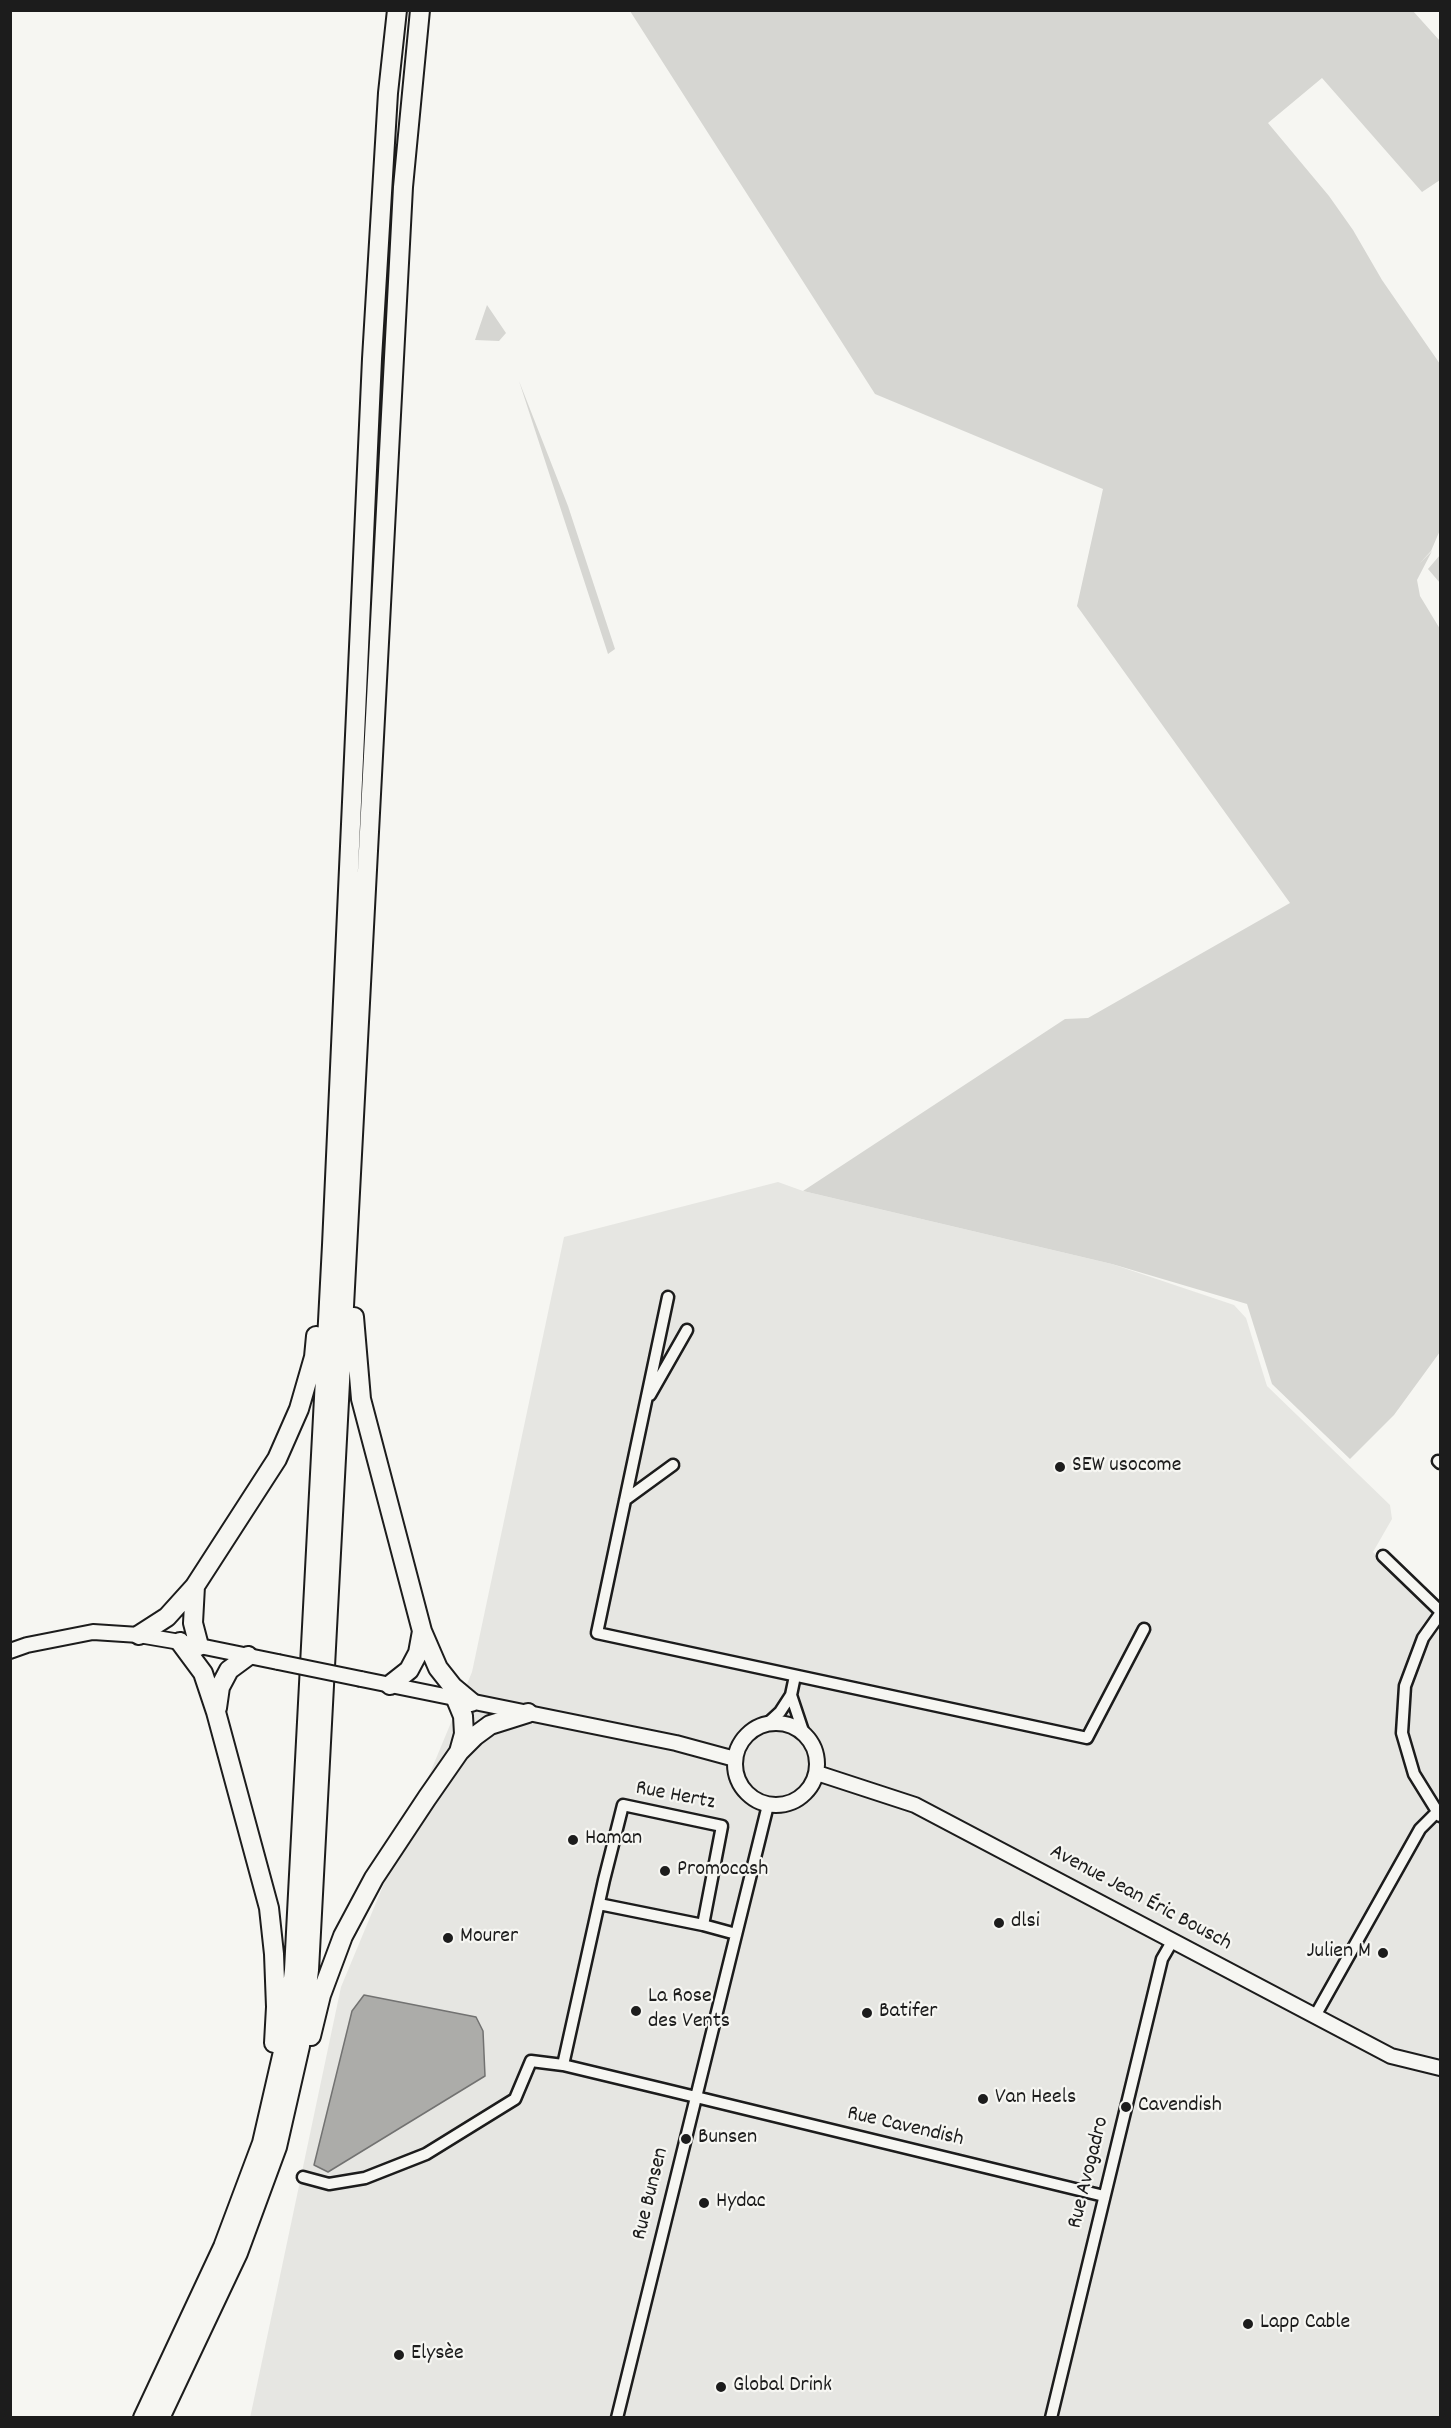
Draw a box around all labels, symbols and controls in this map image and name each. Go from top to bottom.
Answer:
place label: SEW usocome [1072,1454,1181,1480]
marker: SEW usocome [1053,1460,1067,1474]
street label: Rue Hertz [633,1776,717,1818]
place label: Haman [585,1827,642,1853]
marker: Haman [566,1833,580,1847]
street label: Avenue Jean Éric Bousch [1044,1840,1236,1958]
place label: Promocash [677,1858,768,1884]
marker: Promocash [658,1864,672,1878]
place label: dlsi [1011,1910,1040,1936]
marker: dlsi [992,1916,1006,1930]
place label: Mourer [460,1925,518,1951]
marker: Mourer [441,1931,455,1945]
place label: Julien M [1306,1940,1371,1966]
marker: Julien M [1376,1946,1390,1960]
place label: La Rose des Vents [648,1985,730,2036]
place label: Batifer [879,2000,937,2026]
marker: La Rose des Vents [629,2004,643,2018]
marker: Batifer [860,2006,874,2020]
place label: Van Heels [995,2086,1076,2112]
marker: Van Heels [976,2092,990,2106]
place label: Cavendish [1138,2094,1222,2120]
marker: Cavendish [1119,2100,1133,2114]
street label: Rue Cavendish [844,2102,966,2154]
street label: Rue Avogadro [1063,2114,1117,2232]
place label: Bunsen [698,2126,757,2152]
marker: Bunsen [679,2132,693,2146]
street label: Rue Bunsen [628,2145,676,2243]
place label: Hydac [716,2190,766,2216]
marker: Hydac [697,2196,711,2210]
place label: Lapp Cable [1260,2311,1350,2337]
marker: Lapp Cable [1241,2317,1255,2331]
place label: Elysèe [411,2342,464,2368]
marker: Elysèe [392,2348,406,2362]
place label: Global Drink [733,2374,832,2400]
marker: Global Drink [714,2380,728,2394]

